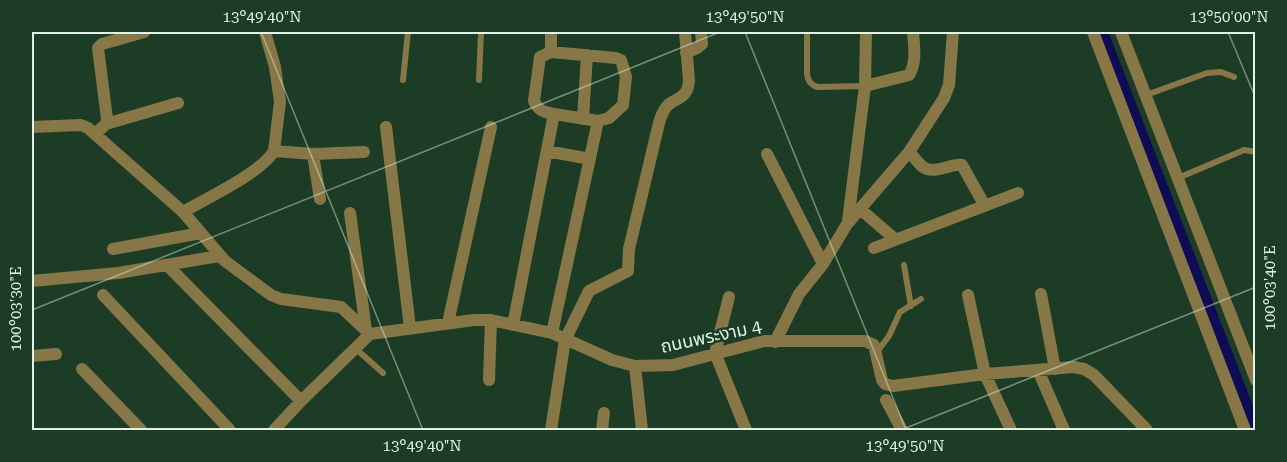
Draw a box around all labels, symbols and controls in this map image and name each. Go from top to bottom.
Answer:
text: 13°49'40"N [222,8,302,26]
text: 13°49'50"N [705,8,785,26]
text: 13°50'00"N [1189,8,1269,26]
text: 100°03'40"E [1261,245,1279,331]
text: 100°03'30"E [7,266,25,352]
street label: ถนนพระงาม 4 [658,315,764,357]
text: 13°49'40"N [382,437,462,455]
text: 13°49'50"N [865,437,945,455]

